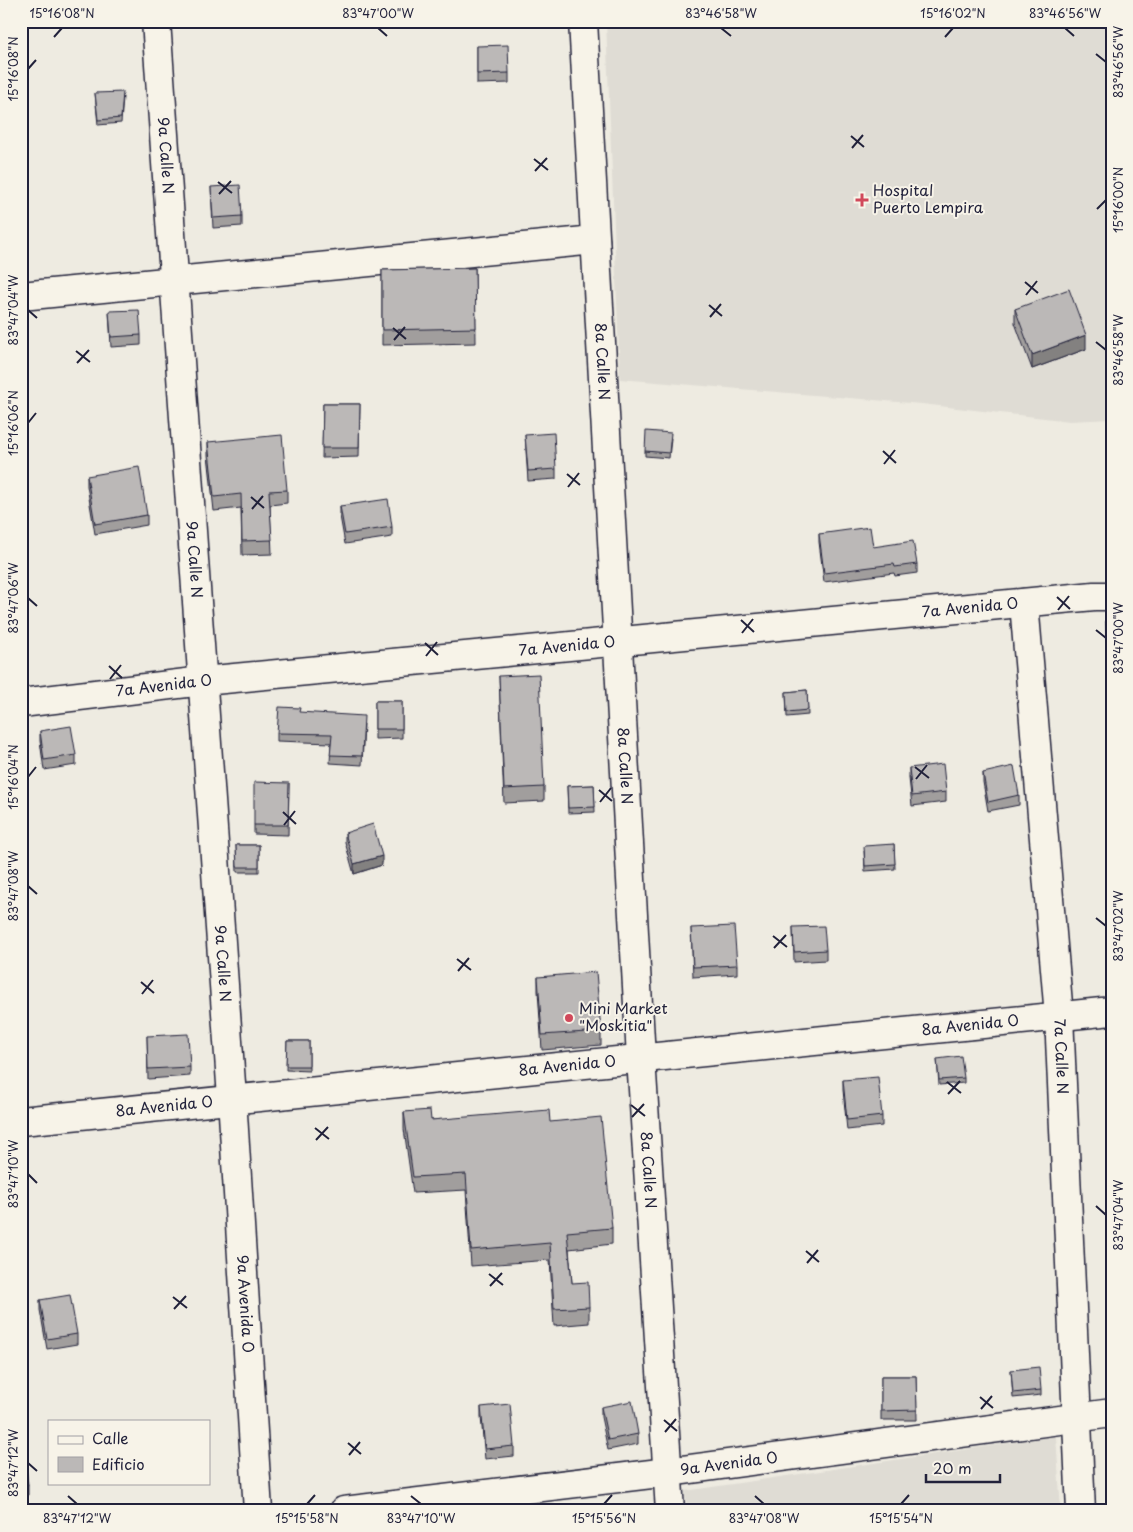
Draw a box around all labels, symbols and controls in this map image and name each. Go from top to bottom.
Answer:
text: 15°16'08"N [29,4,95,22]
text: 83°47'00"W [342,4,415,22]
text: 83°46'58"W [685,4,757,22]
text: 15°16'02"N [920,4,986,22]
text: 83°46'56"W [1029,4,1102,22]
text: 83°46'56"W [1109,25,1127,98]
text: 15°16'08"N [4,36,22,102]
street label: 9a Calle N [153,116,181,195]
text: 15°16'00"N [1109,167,1127,233]
place label: Hospital Puerto Lempira [873,178,984,218]
marker: Hospital Puerto Lempira [855,193,869,207]
text: 83°47'04"W [4,274,22,345]
text: 83°46'58"W [1109,314,1127,386]
street label: 8a Calle N [590,322,617,401]
text: 15°16'06"N [4,390,22,456]
street label: 9a Calle N [181,520,210,599]
text: 83°47'06"W [4,562,22,634]
street label: 7a Avenida O [921,590,1019,622]
text: 83°47'00"W [1109,601,1127,674]
street label: 7a Avenida O [518,629,616,661]
street label: 7a Avenida O [114,667,213,701]
street label: 8a Calle N [613,726,640,805]
text: 15°16'04"N [4,744,22,810]
text: 83°47'08"W [4,850,22,921]
text: 83°47'02"W [1109,890,1127,961]
street label: 9a Calle N [210,924,238,1003]
place label: Mini Market "Moskitia" [579,996,668,1036]
street label: 8a Avenida O [920,1007,1020,1040]
marker: Mini Market "Moskitia" [563,1012,575,1024]
street label: 7a Calle N [1049,1018,1075,1095]
street label: 8a Avenida O [517,1048,617,1081]
street label: 8a Avenida O [114,1089,214,1121]
street label: 8a Calle N [636,1131,664,1209]
text: 83°47'10"W [4,1139,22,1208]
text: 83°47'04"W [1109,1179,1127,1250]
street label: 9a Avenida O [232,1254,261,1354]
legend [48,1420,210,1484]
text: Calle [92,1426,129,1449]
text: 83°47'12"W [4,1428,22,1497]
street label: 9a Avenida O [679,1445,779,1480]
text: Edificio [92,1452,145,1475]
scale bar [926,1452,999,1484]
text: 20 m [933,1456,972,1479]
text: 83°47'12"W [43,1509,112,1527]
text: 15°15'58"N [275,1509,339,1527]
text: 83°47'10"W [387,1509,456,1527]
text: 15°15'56"N [572,1509,636,1527]
text: 83°47'08"W [729,1509,800,1527]
text: 15°15'54"N [869,1509,933,1527]

